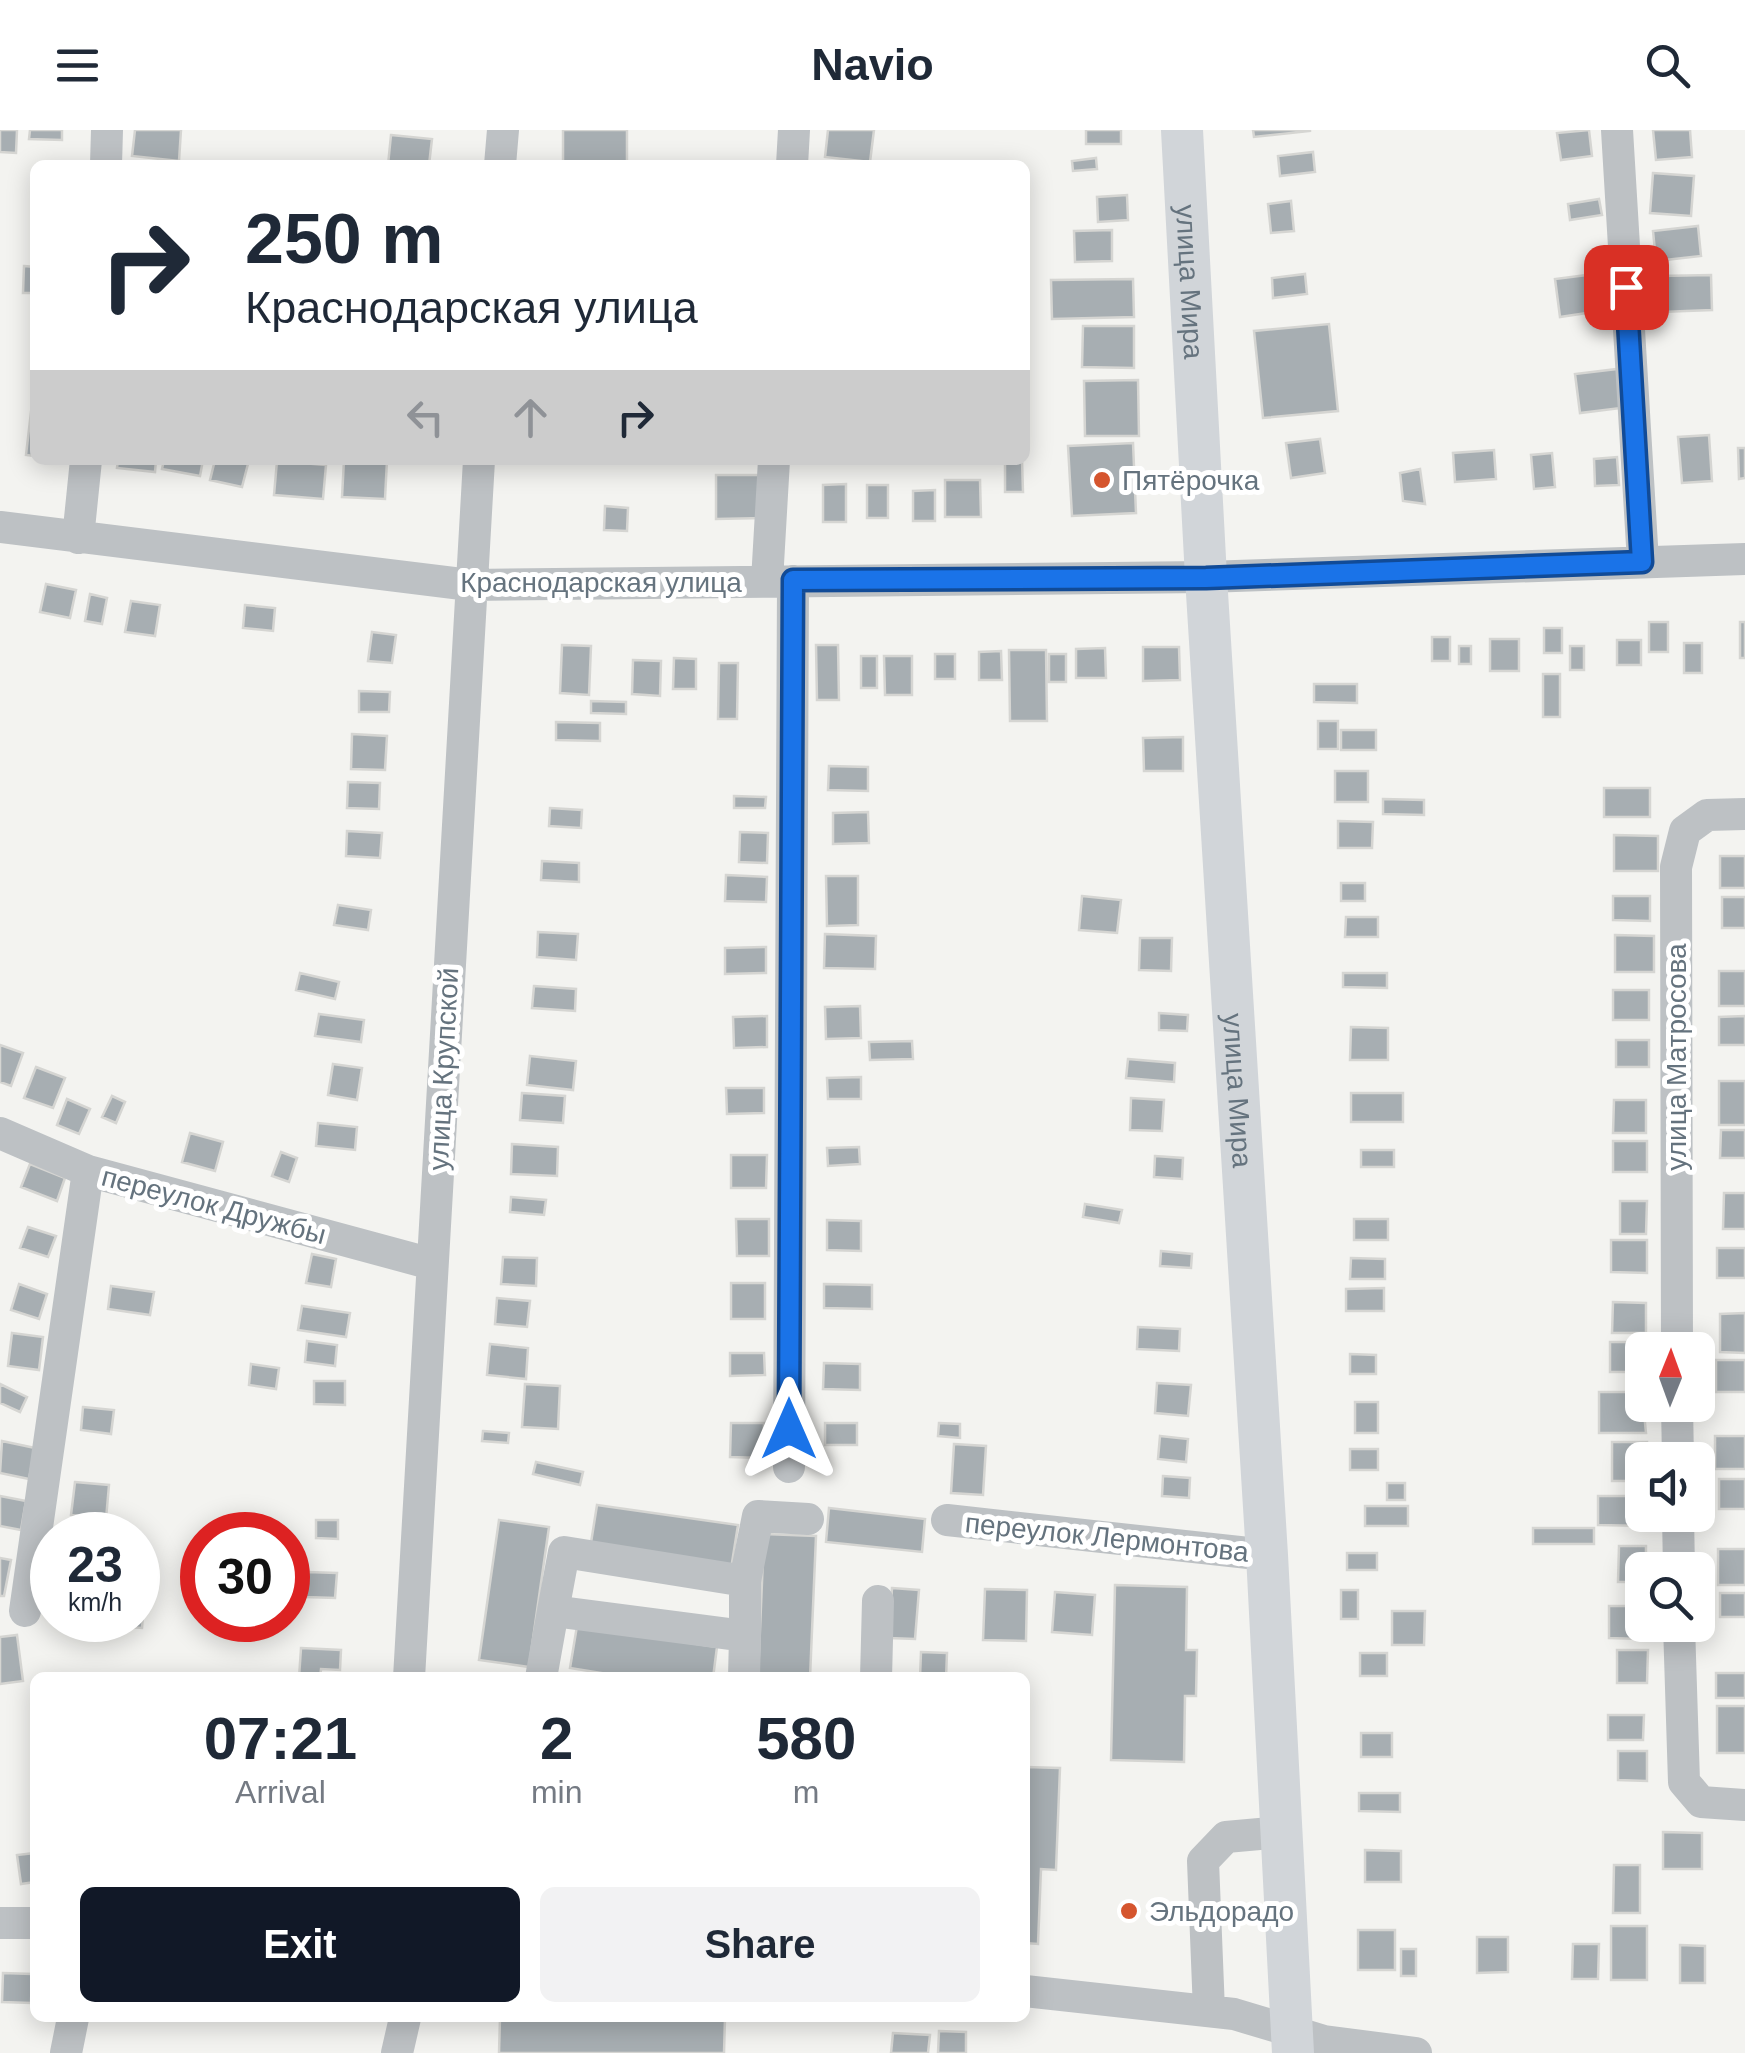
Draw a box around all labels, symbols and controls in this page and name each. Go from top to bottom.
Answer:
icon: menu [50,38,105,93]
icon: search [1640,38,1695,93]
text: Navio [811,39,934,90]
icon: right [80,200,210,330]
text: 250 m [245,200,443,278]
street label: улица Мира [1170,204,1209,360]
pin [1584,245,1669,330]
icon: arrive [1599,260,1654,315]
text: Краснодарская улица [245,282,698,333]
icon: left [398,390,453,445]
icon: ahead [503,390,558,445]
icon: right [608,390,663,445]
place label: Пятёрочка [1122,465,1260,496]
marker: Пятёрочка [1091,469,1113,491]
street label: Краснодарская улица [460,567,742,598]
street label: улица Матросова [1661,943,1692,1171]
street label: улица Крупской [423,967,464,1171]
street label: улица Мира [1217,1012,1258,1169]
street label: переулок Дружбы [98,1161,329,1250]
north arrow [1625,1332,1715,1422]
map controls [1625,1332,1715,1642]
position arrow [737,1377,841,1481]
button: sound [1625,1442,1715,1532]
street label: переулок Лермонтова [963,1507,1251,1568]
speed limit sign: 30 [180,1512,310,1642]
text: 23 [67,1537,123,1593]
button: search [1625,1552,1715,1642]
text: km/h [68,1588,122,1616]
text: 07:21 [204,1705,357,1772]
text: 2 [540,1705,573,1772]
text: 580 [756,1705,856,1772]
text: Arrival [235,1774,326,1810]
text: min [531,1774,582,1810]
text: m [793,1774,820,1810]
button: Exit [80,1887,520,2002]
button: Share [540,1887,980,2002]
place label: Эльдорадо [1149,1896,1294,1927]
marker: Эльдорадо [1118,1900,1140,1922]

